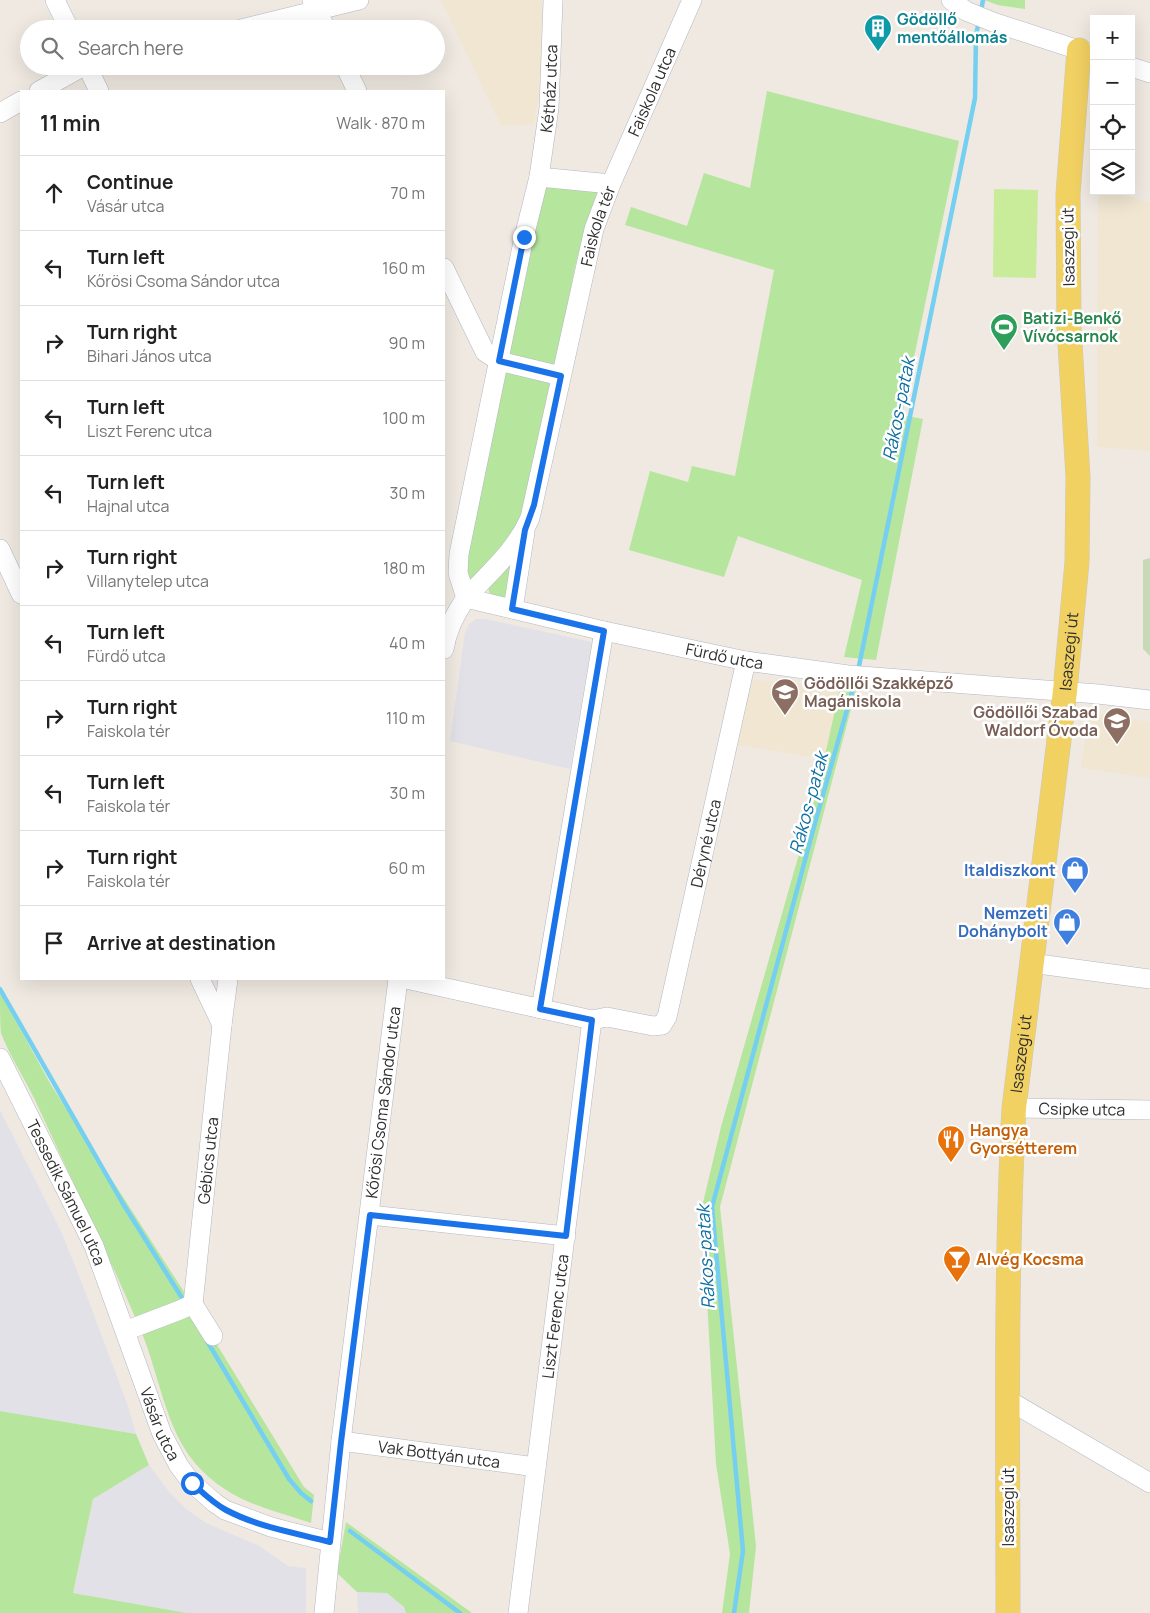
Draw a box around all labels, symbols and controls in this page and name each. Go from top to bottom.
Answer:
place label: Gödöllő mentőállomás [897,8,1008,48]
building icon: Gödöllő mentőállomás [863,13,893,52]
map controls [1090,15,1135,195]
button: + [1090,15,1135,60]
search box [20,20,445,75]
icon: search [38,34,66,62]
text: Search here [78,35,184,61]
street label: Kétház utca [535,44,562,134]
street label: Faiskola utca [622,44,681,140]
button: − [1090,60,1135,105]
button: locate [1090,105,1135,150]
text: 11 min [40,109,101,137]
text: Walk · 870 m [336,112,425,134]
button: layers [1090,150,1135,195]
text: Continue [87,169,173,195]
icon: ahead [40,179,68,207]
text: 70 m [390,182,425,204]
street label: Faiskola tér [575,182,621,268]
text: Vásár utca [87,195,164,217]
street label: Isaszegi út [1056,207,1080,287]
route end [513,226,536,249]
text: Turn left [87,244,165,270]
icon: left [40,254,68,282]
text: 160 m [382,257,425,279]
text: Kőrösi Csoma Sándor utca [87,270,280,292]
place label: Batizi-Benkő Vívócsarnok [1023,307,1121,347]
sports icon: Batizi-Benkő Vívócsarnok [989,312,1019,351]
text: Turn right [87,319,177,345]
icon: right [40,329,68,357]
text: 90 m [389,332,425,354]
text: Bihari János utca [87,345,212,367]
water label: Rákos-patak [876,352,920,463]
text: Turn left [87,394,165,420]
icon: left [40,404,68,432]
text: 100 m [382,407,425,429]
text: Liszt Ferenc utca [87,420,212,442]
text: Turn left [87,469,165,495]
icon: left [40,479,68,507]
text: 30 m [390,482,425,504]
text: Hajnal utca [87,495,169,517]
text: Turn right [87,544,177,570]
icon: right [40,554,68,582]
text: 180 m [383,557,425,579]
text: Villanytelep utca [87,570,209,592]
street label: Isaszegi út [1054,611,1083,692]
text: Turn left [87,619,165,645]
icon: left [40,629,68,657]
text: 40 m [389,632,425,654]
street label: Fürdő utca [684,638,765,674]
text: Fürdő utca [87,645,166,667]
place label: Gödöllői Szakképző Magániskola [804,672,953,712]
school or university icon: Gödöllői Szakképző Magániskola [770,677,800,716]
text: Turn right [87,694,177,720]
place label: Gödöllői Szabad Waldorf Óvoda [973,701,1098,741]
icon: right [40,704,68,732]
school or university icon: Gödöllői Szabad Waldorf Óvoda [1102,706,1132,745]
text: 110 m [386,707,425,729]
text: Faiskola tér [87,720,170,742]
water label: Rákos-patak [783,746,834,857]
text: Turn left [87,769,165,795]
icon: left [40,779,68,807]
text: 30 m [390,782,425,804]
text: Faiskola tér [87,795,170,817]
street label: Déryné utca [685,797,726,889]
text: Turn right [87,844,177,870]
icon: right [40,854,68,882]
shop icon: Italdiszkont [1060,855,1090,894]
text: 60 m [389,857,425,879]
place label: Italdiszkont [964,859,1056,881]
text: Faiskola tér [87,870,170,892]
place label: Nemzeti Dohánybolt [958,902,1048,942]
shop icon: Nemzeti Dohánybolt [1052,907,1082,946]
icon: arrive [40,929,68,957]
text: Arrive at destination [87,930,276,956]
street label: Kőrösi Csoma Sándor utca [360,1005,406,1200]
street label: Isaszegi út [1005,1013,1036,1094]
street label: Csipke utca [1038,1097,1126,1121]
street label: Tessedik Sámuel utca [22,1116,111,1268]
street label: Gébics utca [192,1116,223,1205]
place label: Hangya Gyorsétterem [970,1119,1077,1159]
restaurant icon: Hangya Gyorsétterem [936,1124,966,1163]
water label: Rákos-patak [690,1201,720,1310]
bar icon: Alvég Kocsma [942,1244,972,1283]
place label: Alvég Kocsma [976,1248,1084,1270]
street label: Liszt Ferenc utca [536,1253,574,1380]
street label: Vásár utca [135,1384,185,1464]
street label: Vak Bottyán utca [377,1435,502,1473]
street label: Isaszegi út [997,1468,1019,1546]
route start [181,1472,204,1495]

